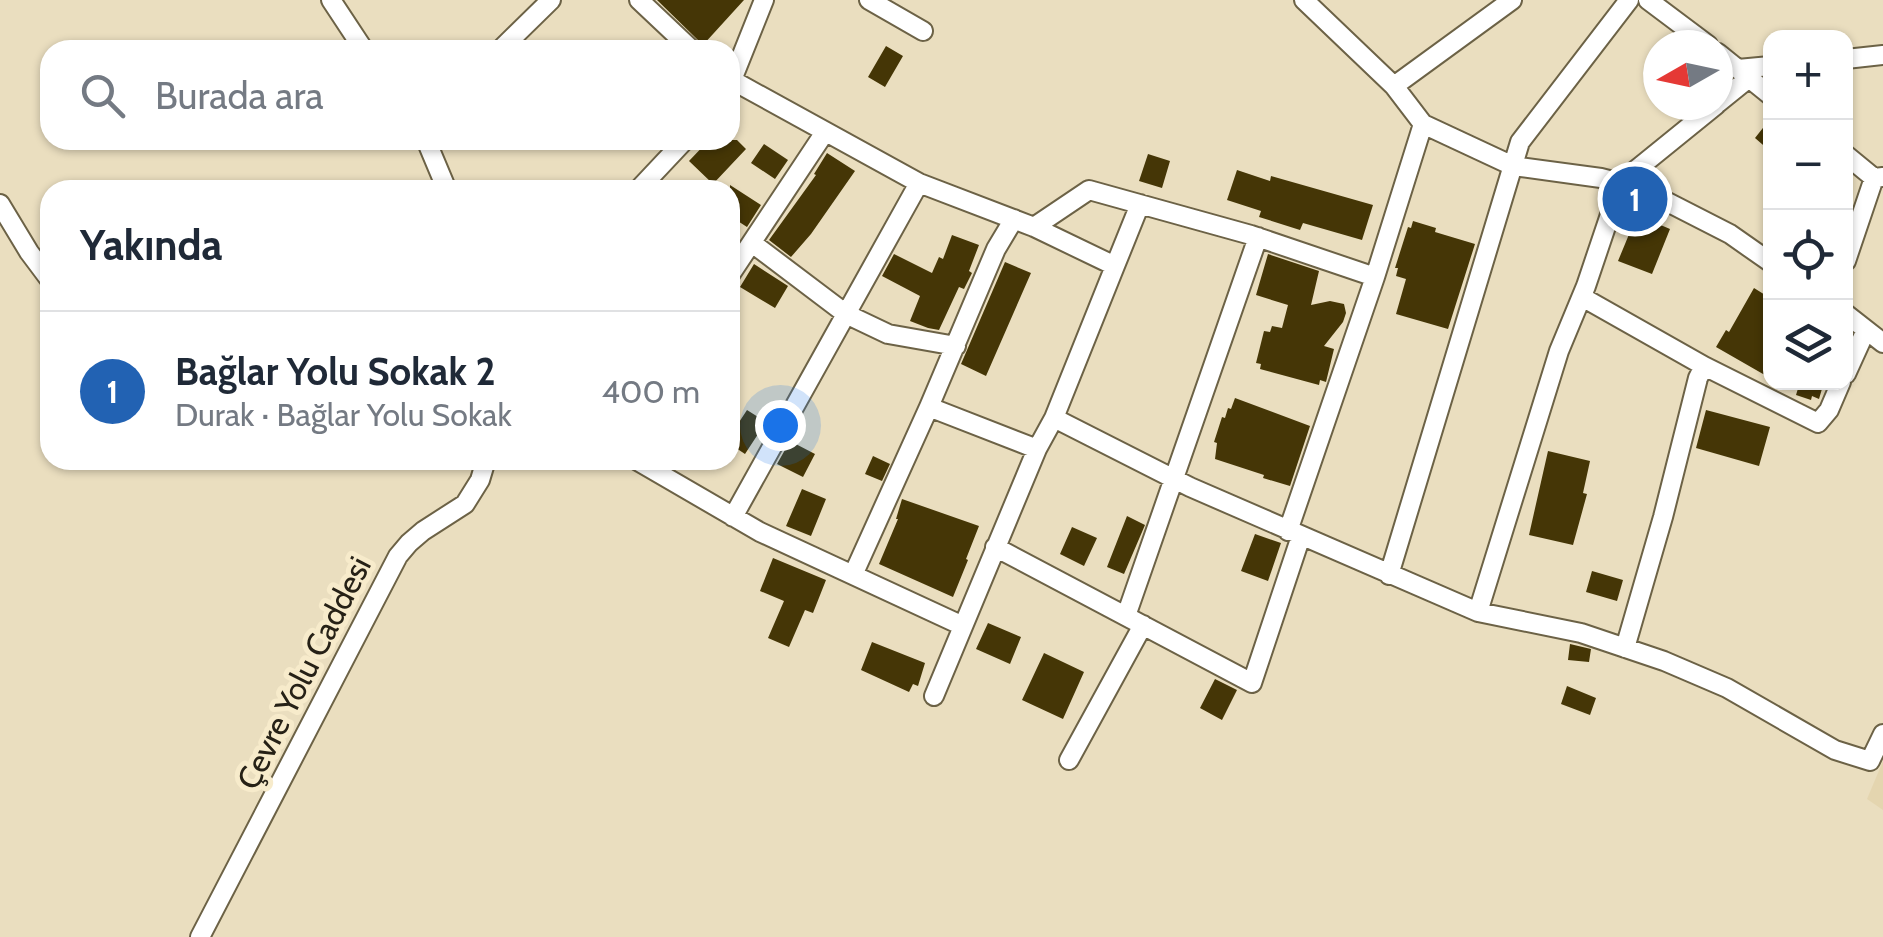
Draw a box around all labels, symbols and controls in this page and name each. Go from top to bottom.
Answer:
north arrow [1643,30,1733,120]
map controls [1763,30,1853,390]
button: + [1763,30,1853,120]
search box [40,40,740,150]
icon: search [75,68,130,123]
text: Burada ara [155,72,324,119]
button: − [1763,120,1853,210]
pin: 1 [1602,162,1668,236]
button: locate [1763,210,1853,300]
text: Yakında [80,219,222,271]
button: layers [1763,300,1853,390]
text: Bağlar Yolu Sokak 2 [175,348,496,395]
text: 1 [107,372,118,411]
text: 400 m [602,372,700,411]
text: Durak · Bağlar Yolu Sokak [175,395,512,434]
your location [755,400,806,451]
street label: Çevre Yolu Caddesi [228,550,379,796]

